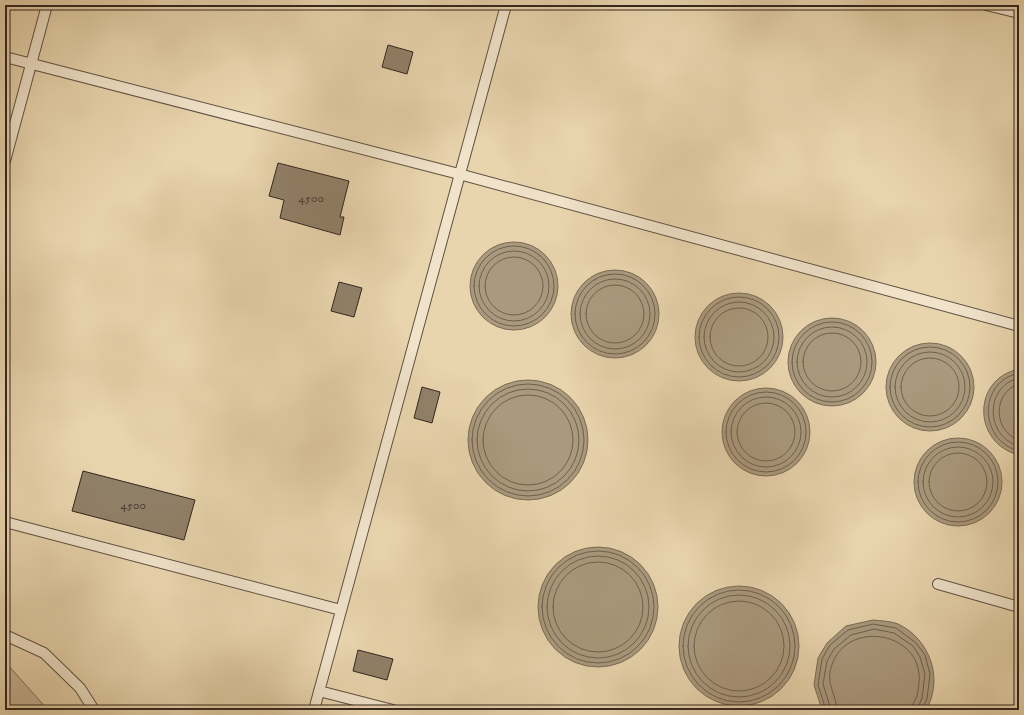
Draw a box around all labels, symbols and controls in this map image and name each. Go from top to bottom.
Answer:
house number: 4500 [298,191,324,206]
house number: 4500 [120,498,146,513]

